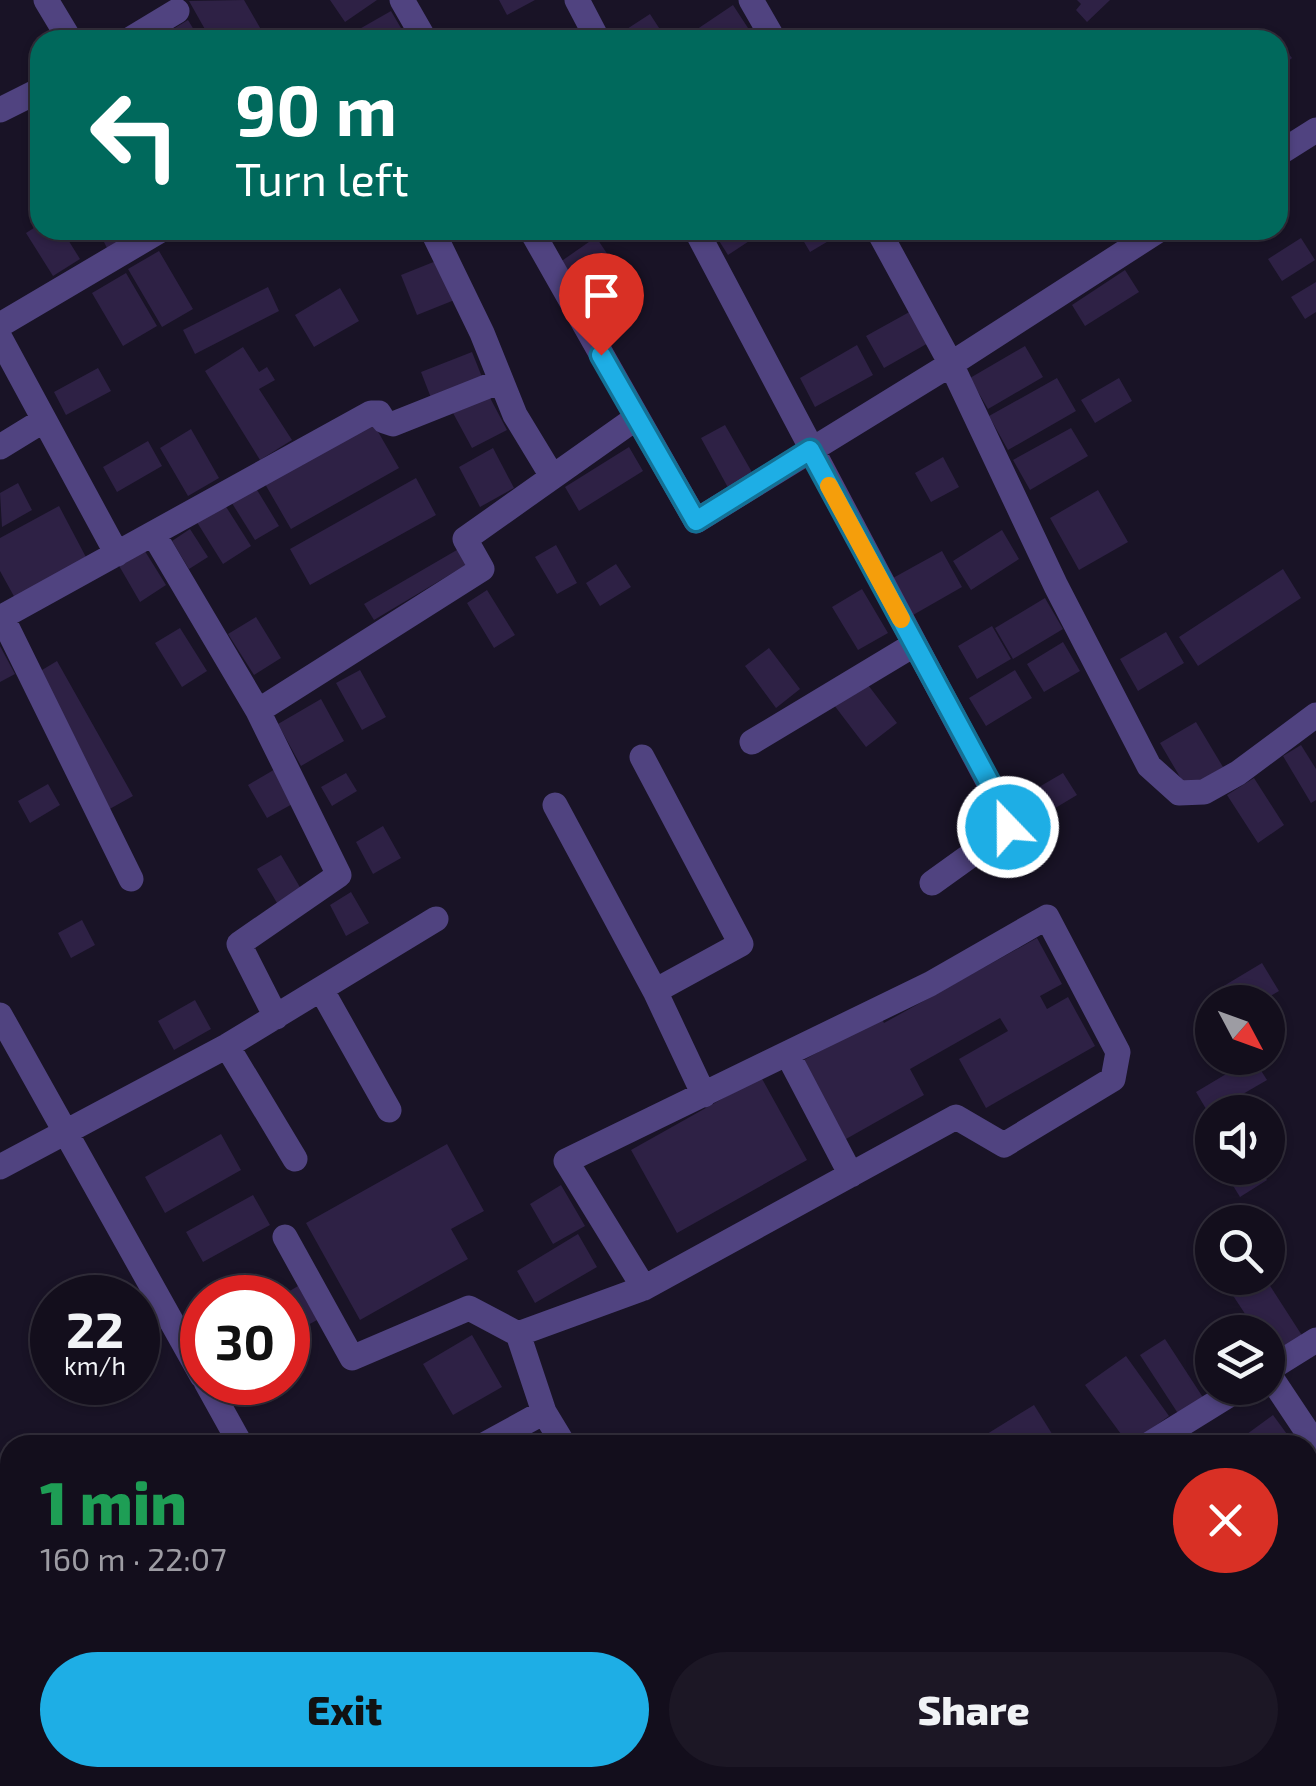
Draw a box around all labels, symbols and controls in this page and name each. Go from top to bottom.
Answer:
text: 90 m [235,66,397,150]
icon: left [70,70,200,200]
text: Turn left [235,151,409,205]
pin [559,253,644,356]
icon: arrive [574,268,629,323]
position arrow [956,775,1060,879]
north arrow [1195,985,1285,1075]
map controls [1195,985,1285,1405]
button: sound [1195,1095,1285,1185]
button: search [1195,1205,1285,1295]
speed limit sign: 30 [180,1275,310,1405]
text: 22 [66,1298,124,1358]
button: layers [1195,1315,1285,1405]
text: km/h [64,1350,126,1380]
text: 1 min [40,1465,187,1537]
button: close [1173,1468,1278,1573]
text: 160 m · 22:07 [40,1539,227,1577]
button: Exit [40,1652,649,1767]
button: Share [669,1652,1278,1767]

